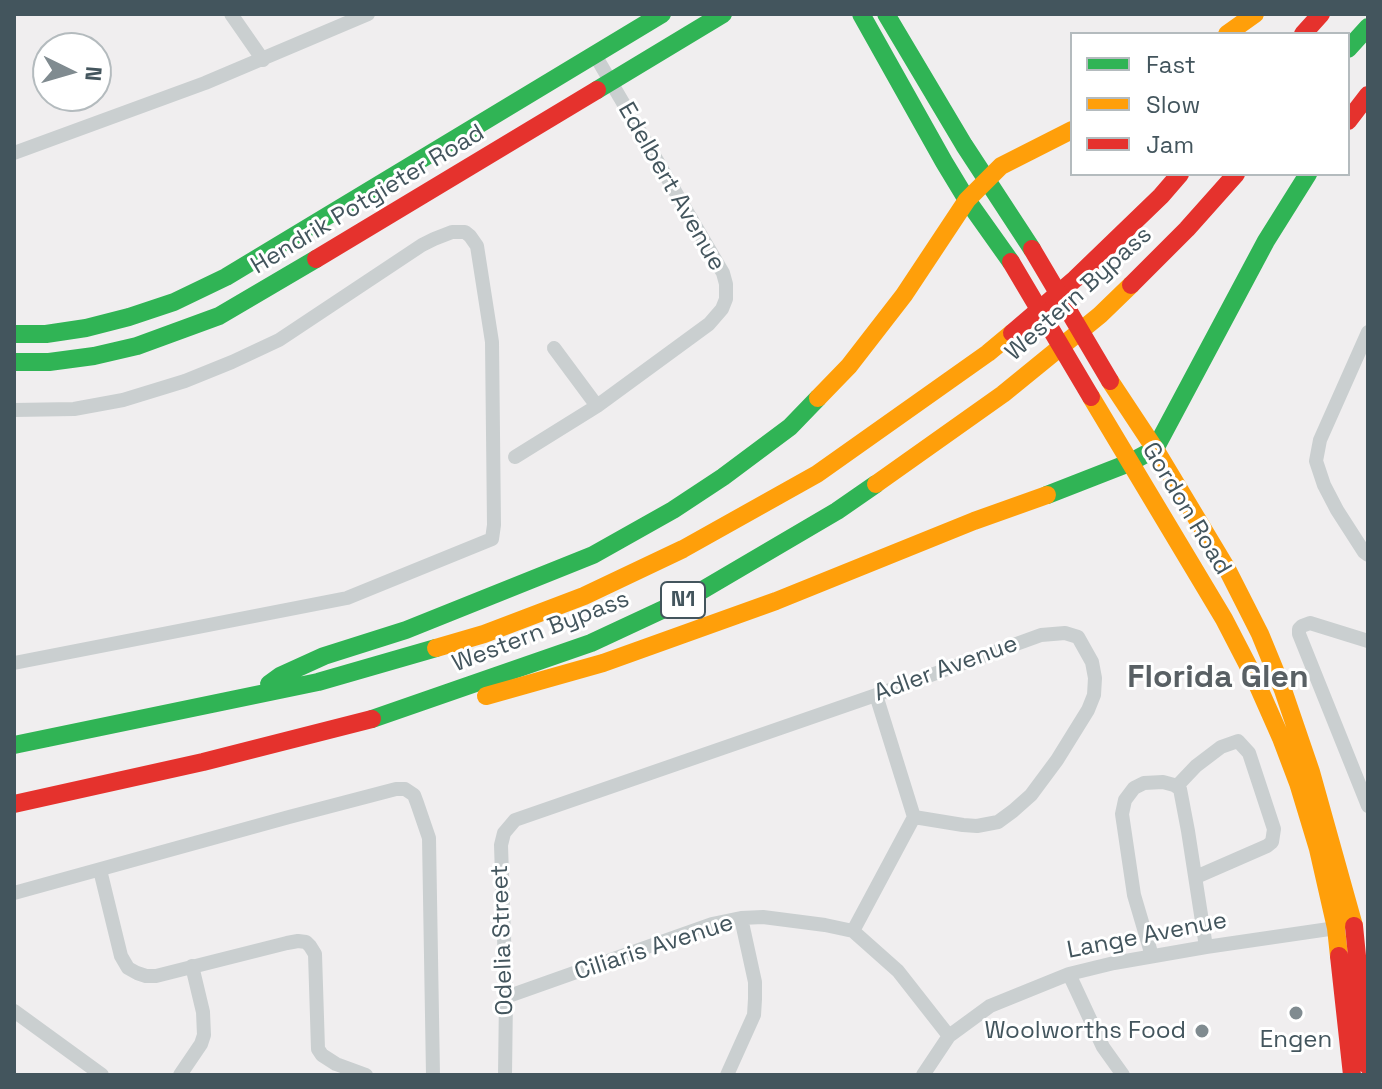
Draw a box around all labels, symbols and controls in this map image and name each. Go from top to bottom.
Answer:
north arrow [32,32,112,112]
legend [1070,32,1350,176]
text: Fast [1146,49,1196,80]
text: N [79,65,109,82]
text: Slow [1146,89,1200,120]
street label: Edelbert Avenue [611,98,731,276]
street label: Hendrik Potgieter Road [246,119,490,281]
text: Jam [1146,129,1194,160]
street label: Western Bypass [1000,221,1158,367]
street label: Gordon Road [1135,438,1237,580]
road number: N1 [661,582,705,618]
street label: Western Bypass [449,585,633,679]
street label: Adler Avenue [870,630,1022,708]
district label: Florida Glen [1127,659,1309,697]
street label: Odelia Street [486,864,520,1016]
street label: Lange Avenue [1065,906,1229,966]
street label: Ciliaris Avenue [571,909,737,987]
marker: Engen [1287,1004,1305,1022]
place label: Woolworths Food [984,1017,1186,1045]
marker: Woolworths Food [1193,1022,1211,1040]
place label: Engen [1260,1026,1332,1054]

